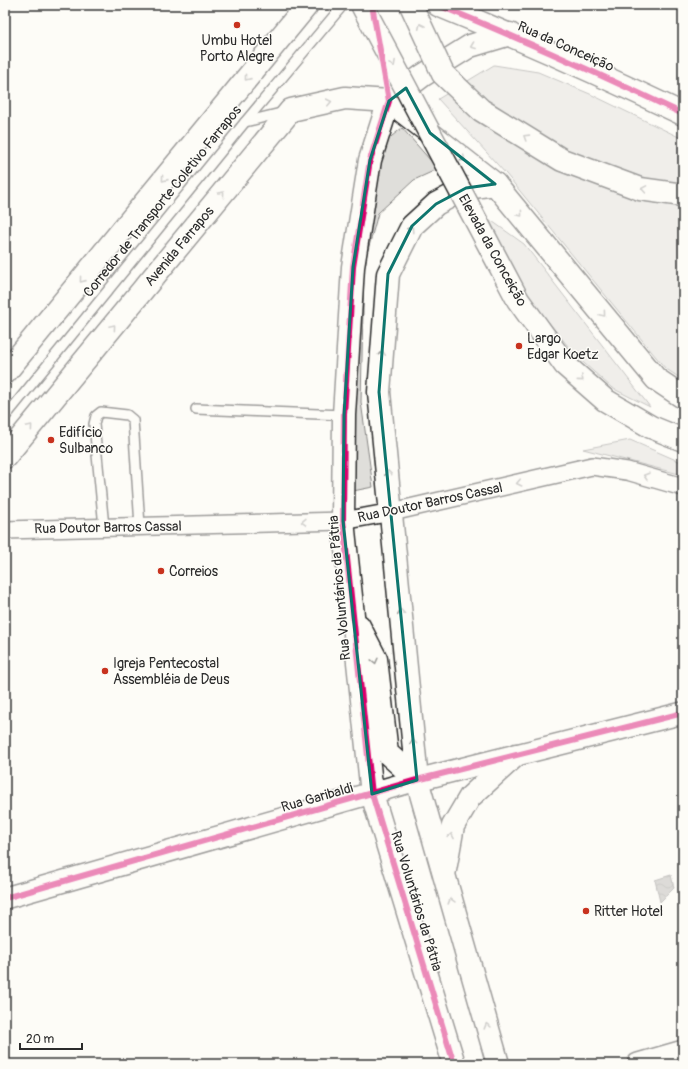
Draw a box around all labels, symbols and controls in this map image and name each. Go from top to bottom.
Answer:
street label: Rua da Conceição [515,18,617,75]
marker: Umbu Hotel Porto Alegre [232,20,242,30]
one-way arrow [418,23,426,30]
place label: Umbu Hotel Porto Alegre [200,32,274,65]
one-way arrow [470,42,477,50]
one-way arrow [389,60,396,67]
one-way arrow [244,74,251,81]
one-way arrow [326,98,332,106]
street label: Corredor de Transporte Coletivo Farrapos [80,101,246,301]
one-way arrow [523,135,530,142]
one-way arrow [459,155,466,162]
one-way arrow [162,174,169,182]
one-way arrow [641,186,648,194]
street label: Elevada da Conceição [455,191,531,310]
one-way arrow [217,192,224,199]
street label: Avenida Farrapos [141,202,218,290]
one-way arrow [515,210,522,217]
one-way arrow [406,227,413,234]
one-way arrow [79,275,86,282]
one-way arrow [598,310,605,317]
one-way arrow [108,324,115,331]
place label: Largo Edgar Koetz [527,330,598,363]
marker: Largo Edgar Koetz [514,341,524,351]
one-way arrow [377,350,386,356]
one-way arrow [576,374,584,381]
place label: Edifício Sulbanco [59,424,114,457]
one-way arrow [25,425,32,432]
marker: Edifício Sulbanco [46,435,56,445]
one-way arrow [383,470,392,477]
one-way arrow [642,472,649,481]
one-way arrow [515,478,522,486]
street label: Rua Doutor Barros Cassal [356,479,504,526]
street label: Rua Voluntários da Pátria [325,515,354,661]
street label: Rua Doutor Barros Cassal [34,518,182,537]
one-way arrow [301,518,307,526]
place label: Correios [169,563,219,580]
marker: Correios [156,566,166,576]
one-way arrow [397,609,406,615]
place label: Igreja Pentecostal Assembléia de Deus [113,655,230,688]
one-way arrow [370,658,379,665]
marker: Igreja Pentecostal Assembléia de Deus [100,666,110,676]
one-way arrow [409,739,418,745]
street label: Rua Garibaldi [279,779,356,816]
street label: Rua Voluntários da Pátria [387,829,446,973]
one-way arrow [446,833,455,839]
one-way arrow [448,898,456,905]
place label: Ritter Hotel [594,903,663,920]
marker: Ritter Hotel [581,906,591,916]
one-way arrow [483,1023,492,1030]
scale bar [20,1025,82,1051]
text: 20 m [26,1032,55,1047]

